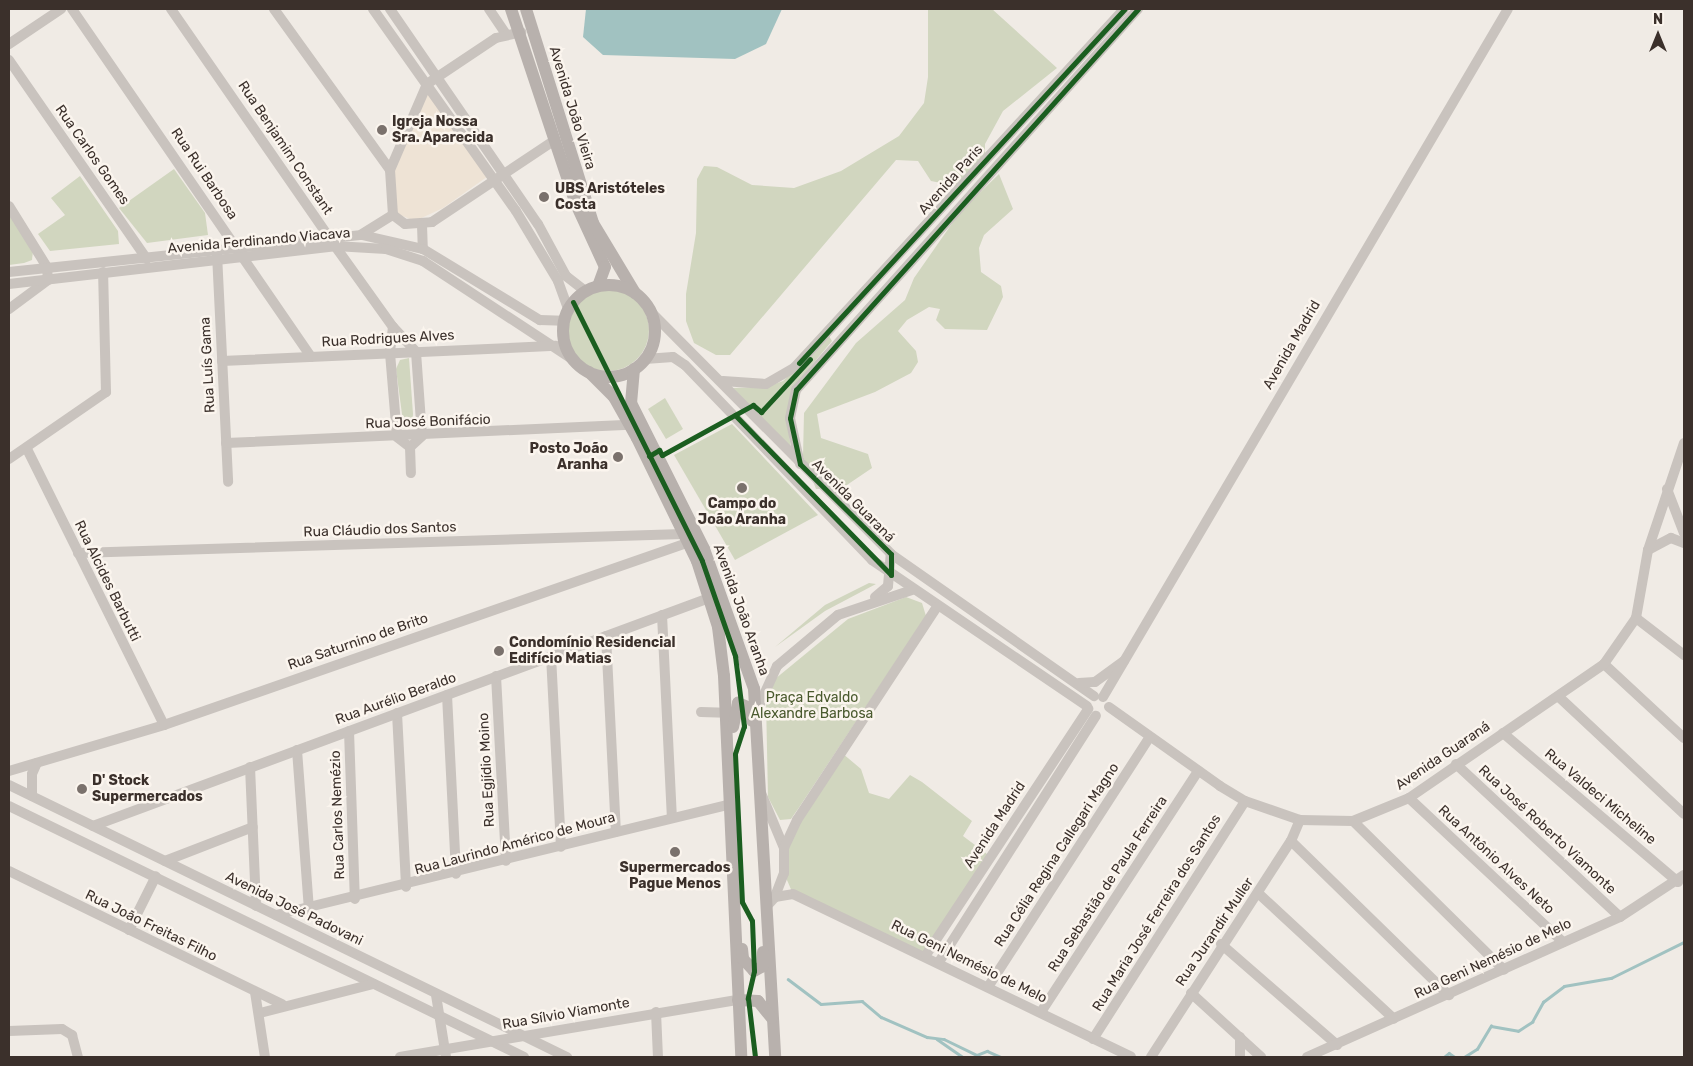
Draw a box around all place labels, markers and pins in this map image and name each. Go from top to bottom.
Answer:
place label: Igreja Nossa Sra. Aparecida [392,114,494,146]
marker: Igreja Nossa Sra. Aparecida [376,124,388,136]
place label: UBS Aristóteles Costa [555,181,665,213]
marker: UBS Aristóteles Costa [537,190,551,204]
place label: Posto João Aranha [530,441,608,474]
marker: Posto João Aranha [612,451,624,463]
marker: Campo do João Aranha [736,482,748,494]
place label: Campo do João Aranha [698,496,786,528]
place label: Condomínio Residencial Edifício Matias [509,635,675,668]
marker: Condomínio Residencial Edifício Matias [493,645,505,657]
place label: D' Stock Supermercados [92,773,203,806]
marker: D' Stock Supermercados [76,783,88,795]
marker: Supermercados Pague Menos [669,846,681,858]
place label: Supermercados Pague Menos [620,860,730,892]

